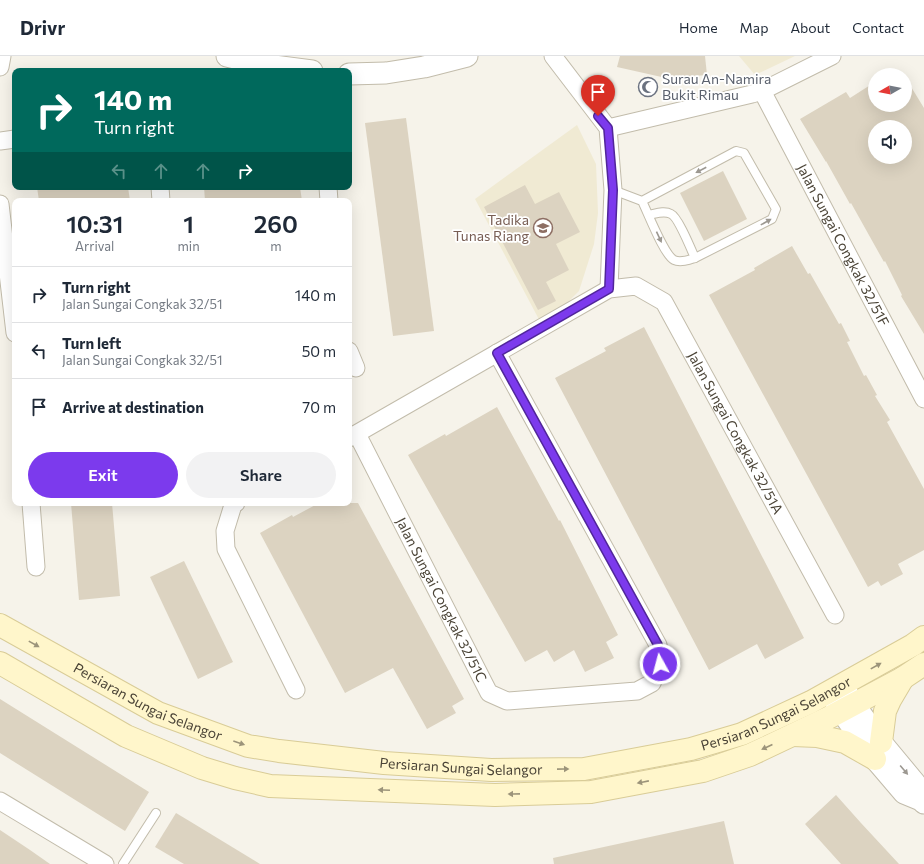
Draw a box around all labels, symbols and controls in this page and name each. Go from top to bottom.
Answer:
text: Drivr [20,16,65,39]
text: Home [679,19,718,36]
text: Map [740,19,768,36]
text: About [790,19,830,36]
text: Contact [852,19,904,36]
north arrow [868,68,912,112]
map controls [868,68,912,164]
place label: Surau An-Namira Bukit Rimau [662,70,771,103]
pin [581,75,615,116]
mosque icon: Surau An-Namira Bukit Rimau [637,76,659,98]
icon: arrive [587,81,609,103]
text: 140 m [94,82,172,116]
icon: right [28,84,80,136]
text: Turn right [94,116,174,138]
button: sound [868,120,912,164]
icon: left [108,160,130,182]
icon: ahead [150,160,172,182]
icon: ahead [192,160,214,182]
icon: right [234,160,256,182]
street label: Jalan Sungai Congkak 32/51F [794,161,893,329]
one-way arrow [695,167,706,174]
text: 10:31 [66,209,123,238]
text: 1 [183,209,194,238]
text: 260 [254,209,298,238]
place label: Tadika Tunas Riang [453,211,529,244]
school or university icon: Tadika Tunas Riang [532,217,554,239]
one-way arrow [760,219,772,225]
one-way arrow [656,231,662,242]
text: Arrival [75,238,114,254]
text: min [178,238,200,254]
text: m [270,238,281,254]
text: Turn right [62,278,131,296]
icon: right [28,284,50,306]
text: 140 m [295,286,336,304]
text: Jalan Sungai Congkak 32/51 [62,296,223,312]
text: Turn left [62,334,121,352]
icon: left [28,340,50,362]
text: 50 m [302,342,336,360]
street label: Jalan Sungai Congkak 32/51A [685,348,787,517]
text: Jalan Sungai Congkak 32/51 [62,352,223,368]
icon: arrive [28,396,50,418]
text: Arrive at destination [62,398,204,416]
text: 70 m [302,398,336,416]
button: Exit [28,452,178,498]
button: Share [186,452,336,498]
street label: Jalan Sungai Congkak 32/51C [393,514,491,685]
one-way arrow [28,641,40,647]
position arrow [639,643,681,685]
street label: Persiaran Sungai Selangor [71,659,225,744]
one-way arrow [871,662,882,669]
street label: Persiaran Sungai Selangor [699,672,854,754]
one-way arrow [233,740,245,746]
one-way arrow [761,744,773,750]
street label: Persiaran Sungai Selangor [379,754,543,778]
one-way arrow [900,764,909,775]
one-way arrow [557,766,570,772]
one-way arrow [637,780,649,786]
one-way arrow [378,787,390,794]
one-way arrow [507,791,520,797]

